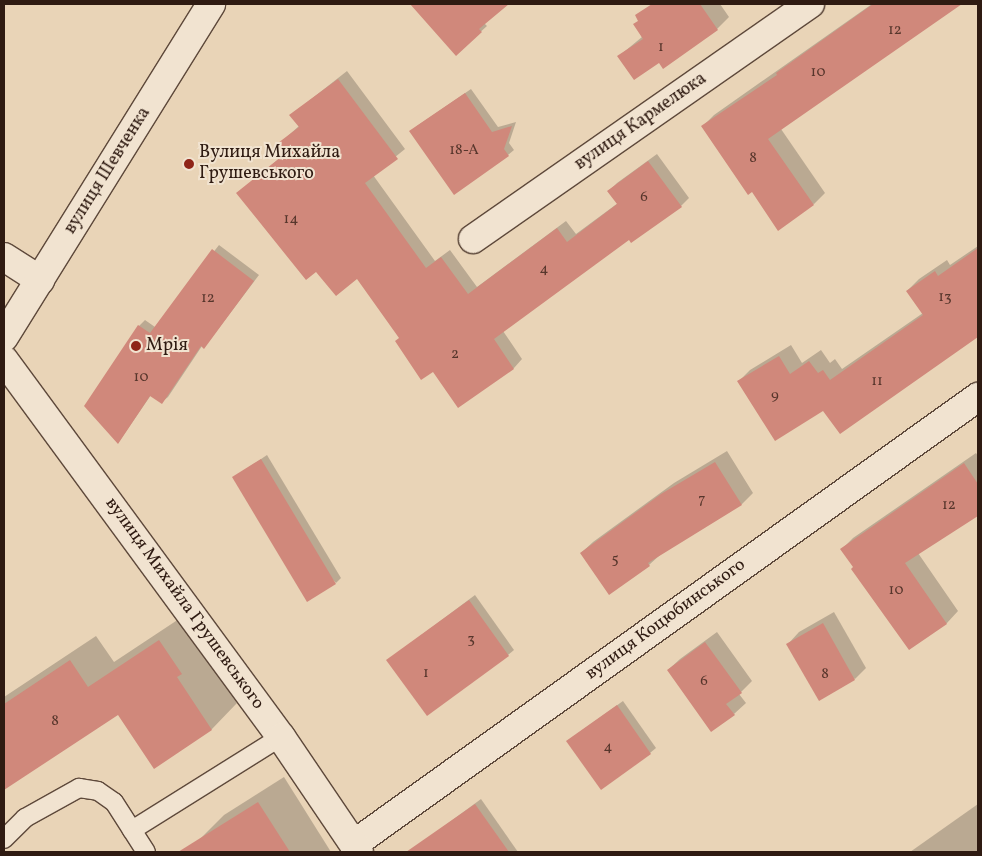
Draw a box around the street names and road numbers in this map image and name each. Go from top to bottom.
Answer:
street label: вулиця Кармелюка [571,68,711,176]
street label: вулиця Шевченка [60,104,156,238]
street label: вулиця Михайла Грушевського [100,494,268,714]
street label: вулиця Коцюбинського [582,555,750,685]

